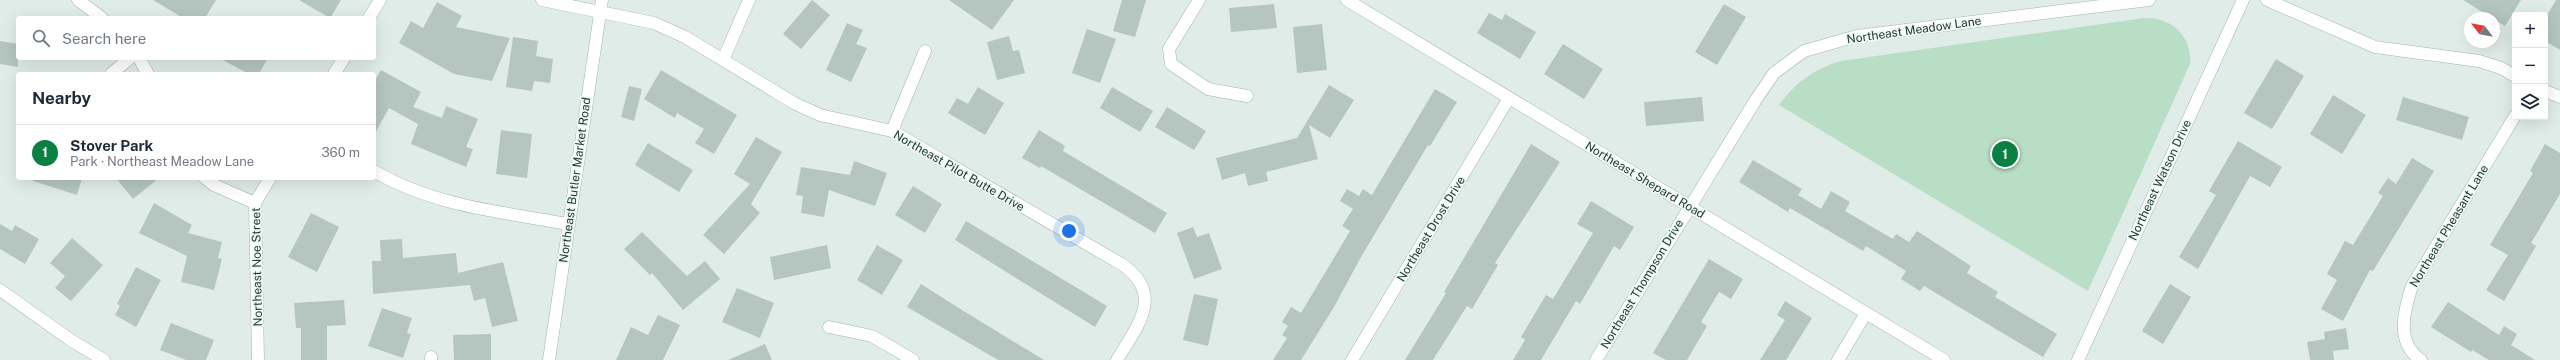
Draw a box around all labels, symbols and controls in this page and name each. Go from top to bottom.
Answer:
north arrow [2464,12,2500,48]
map controls [2512,12,2548,120]
button: + [2512,12,2548,48]
street label: Northeast Meadow Lane [1846,14,1982,46]
search box [16,16,376,60]
icon: search [30,27,52,49]
text: Search here [62,30,146,47]
button: − [2512,48,2548,84]
button: layers [2512,84,2548,120]
text: Nearby [32,88,91,108]
street label: Northeast Butler Market Road [556,96,594,264]
street label: Northeast Watson Drive [2126,117,2194,243]
street label: Northeast Pilot Butte Drive [891,128,1027,214]
text: Stover Park [70,137,153,154]
street label: Northeast Shepard Road [1583,139,1707,221]
pin: 1 [1992,139,2018,169]
text: 1 [42,145,48,160]
text: 360 m [322,145,360,160]
text: Park · Northeast Meadow Lane [70,154,254,169]
street label: Northeast Pheasant Lane [2407,162,2491,290]
street label: Northeast Drost Drive [1394,174,1468,284]
street label: Northeast Noe Street [249,207,265,327]
street label: Northeast Thompson Drive [1598,217,1686,351]
your location [1059,221,1079,241]

